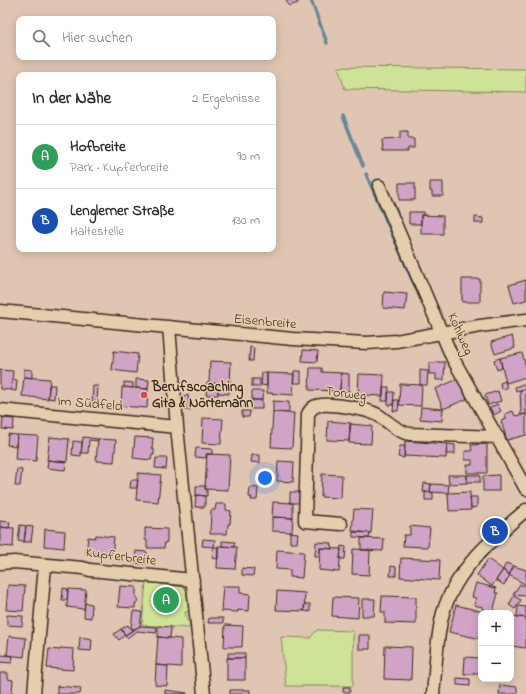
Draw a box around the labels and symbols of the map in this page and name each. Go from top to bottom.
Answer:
street label: Eisenbreite [233,309,298,335]
street label: Kohlweg [440,309,479,359]
place label: Berufscoaching Gita & Nörtemann [151,377,253,414]
street label: Torweg [324,381,368,408]
marker: Berufscoaching Gita & Nörtemann [139,390,149,400]
street label: Im Südfeld [56,391,124,417]
your location [255,468,275,488]
pin: B [482,516,508,546]
street label: Kupferbreite [84,542,158,572]
pin: A [153,585,179,615]

